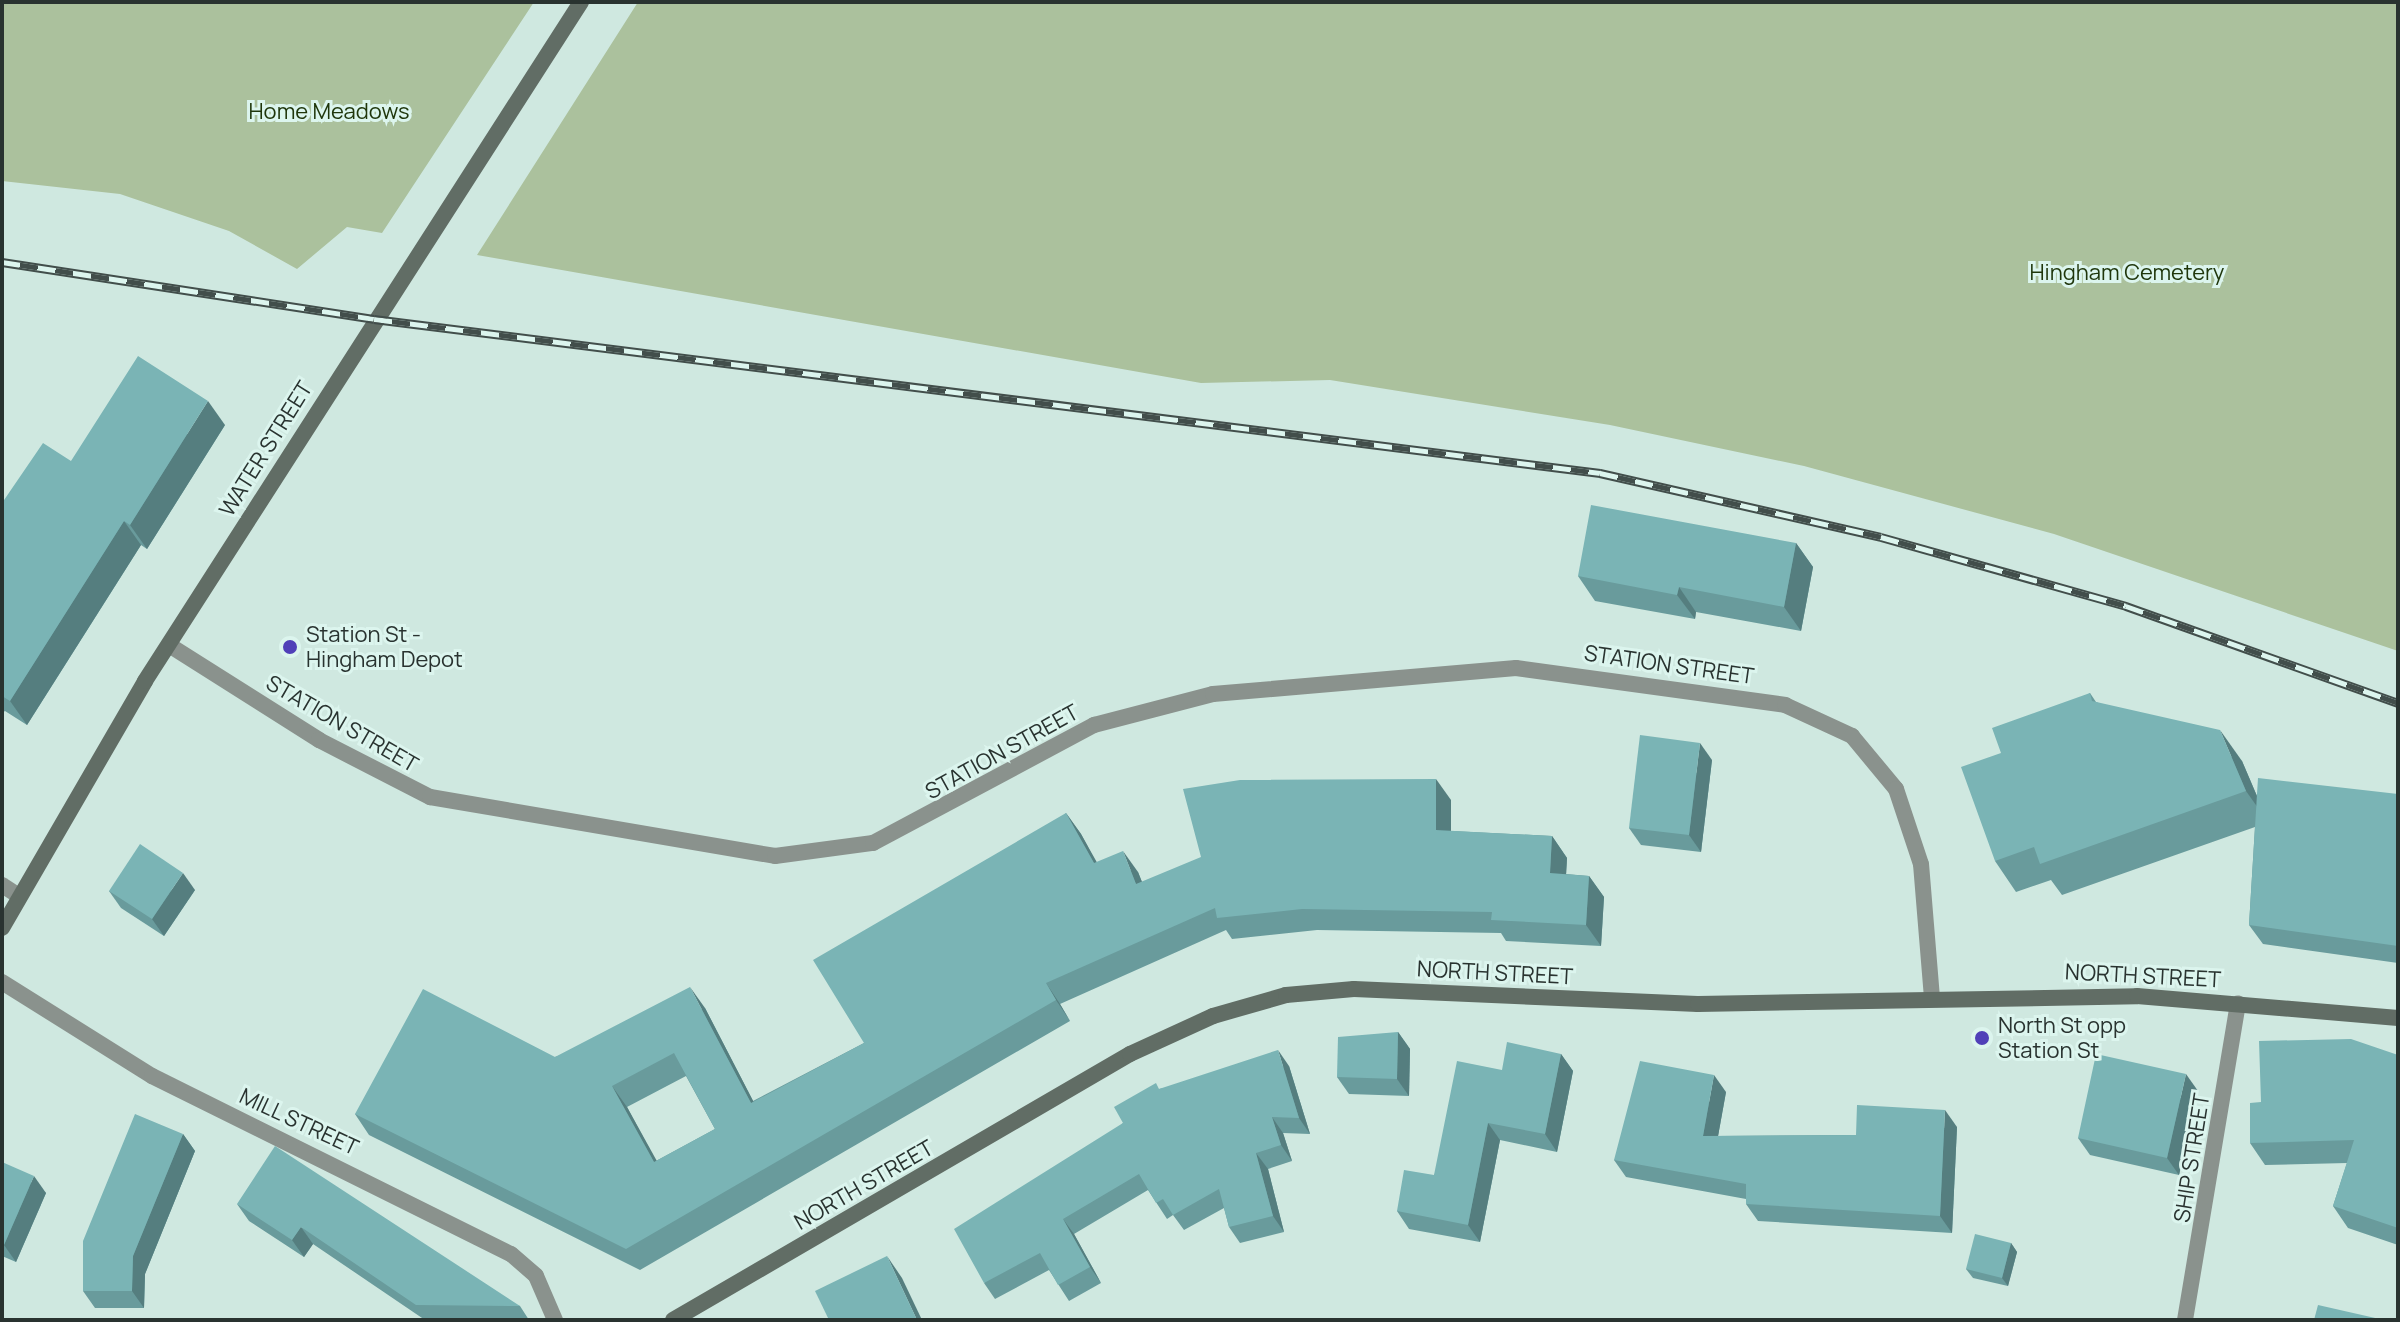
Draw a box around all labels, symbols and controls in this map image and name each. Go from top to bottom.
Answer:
park label: Home Meadows [249,99,409,125]
park label: Hingham Cemetery [2030,260,2224,286]
street label: WATER STREET [214,377,318,521]
place label: Station St - Hingham Depot [306,621,463,672]
marker: Station St - Hingham Depot [281,638,299,656]
street label: STATION STREET [1582,640,1756,690]
street label: STATION STREET [261,670,423,778]
street label: STATION STREET [921,699,1083,805]
street label: NORTH STREET [1416,956,1574,990]
street label: NORTH STREET [2064,959,2222,993]
place label: North St opp Station St [1998,1012,2126,1064]
marker: North St opp Station St [1973,1029,1991,1047]
street label: MILL STREET [235,1083,363,1161]
street label: SHIP STREET [2169,1092,2215,1224]
street label: NORTH STREET [790,1135,938,1235]

